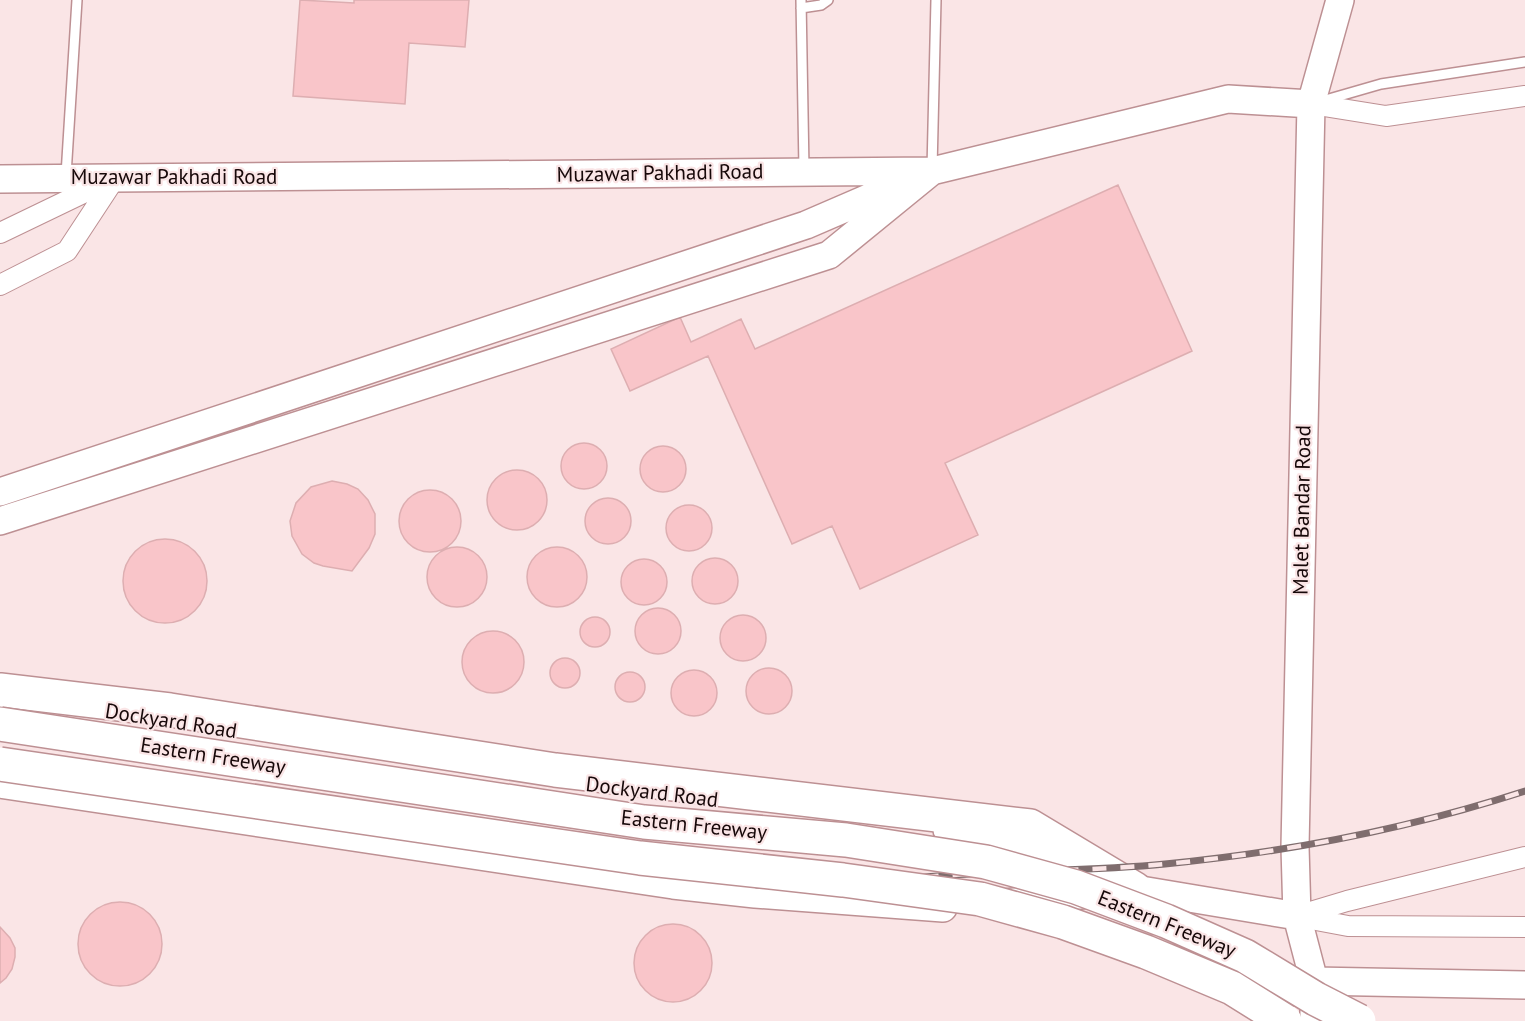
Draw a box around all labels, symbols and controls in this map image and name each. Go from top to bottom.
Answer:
street label: Muzawar Pakhadi Road [556,157,764,188]
street label: Muzawar Pakhadi Road [71,163,277,190]
street label: Malet Bandar Road [1287,425,1316,595]
street label: Dockyard Road [103,697,239,744]
street label: Eastern Freeway [138,731,288,780]
street label: Dockyard Road [584,770,720,813]
street label: Eastern Freeway [620,803,769,846]
street label: Eastern Freeway [1094,884,1241,964]

